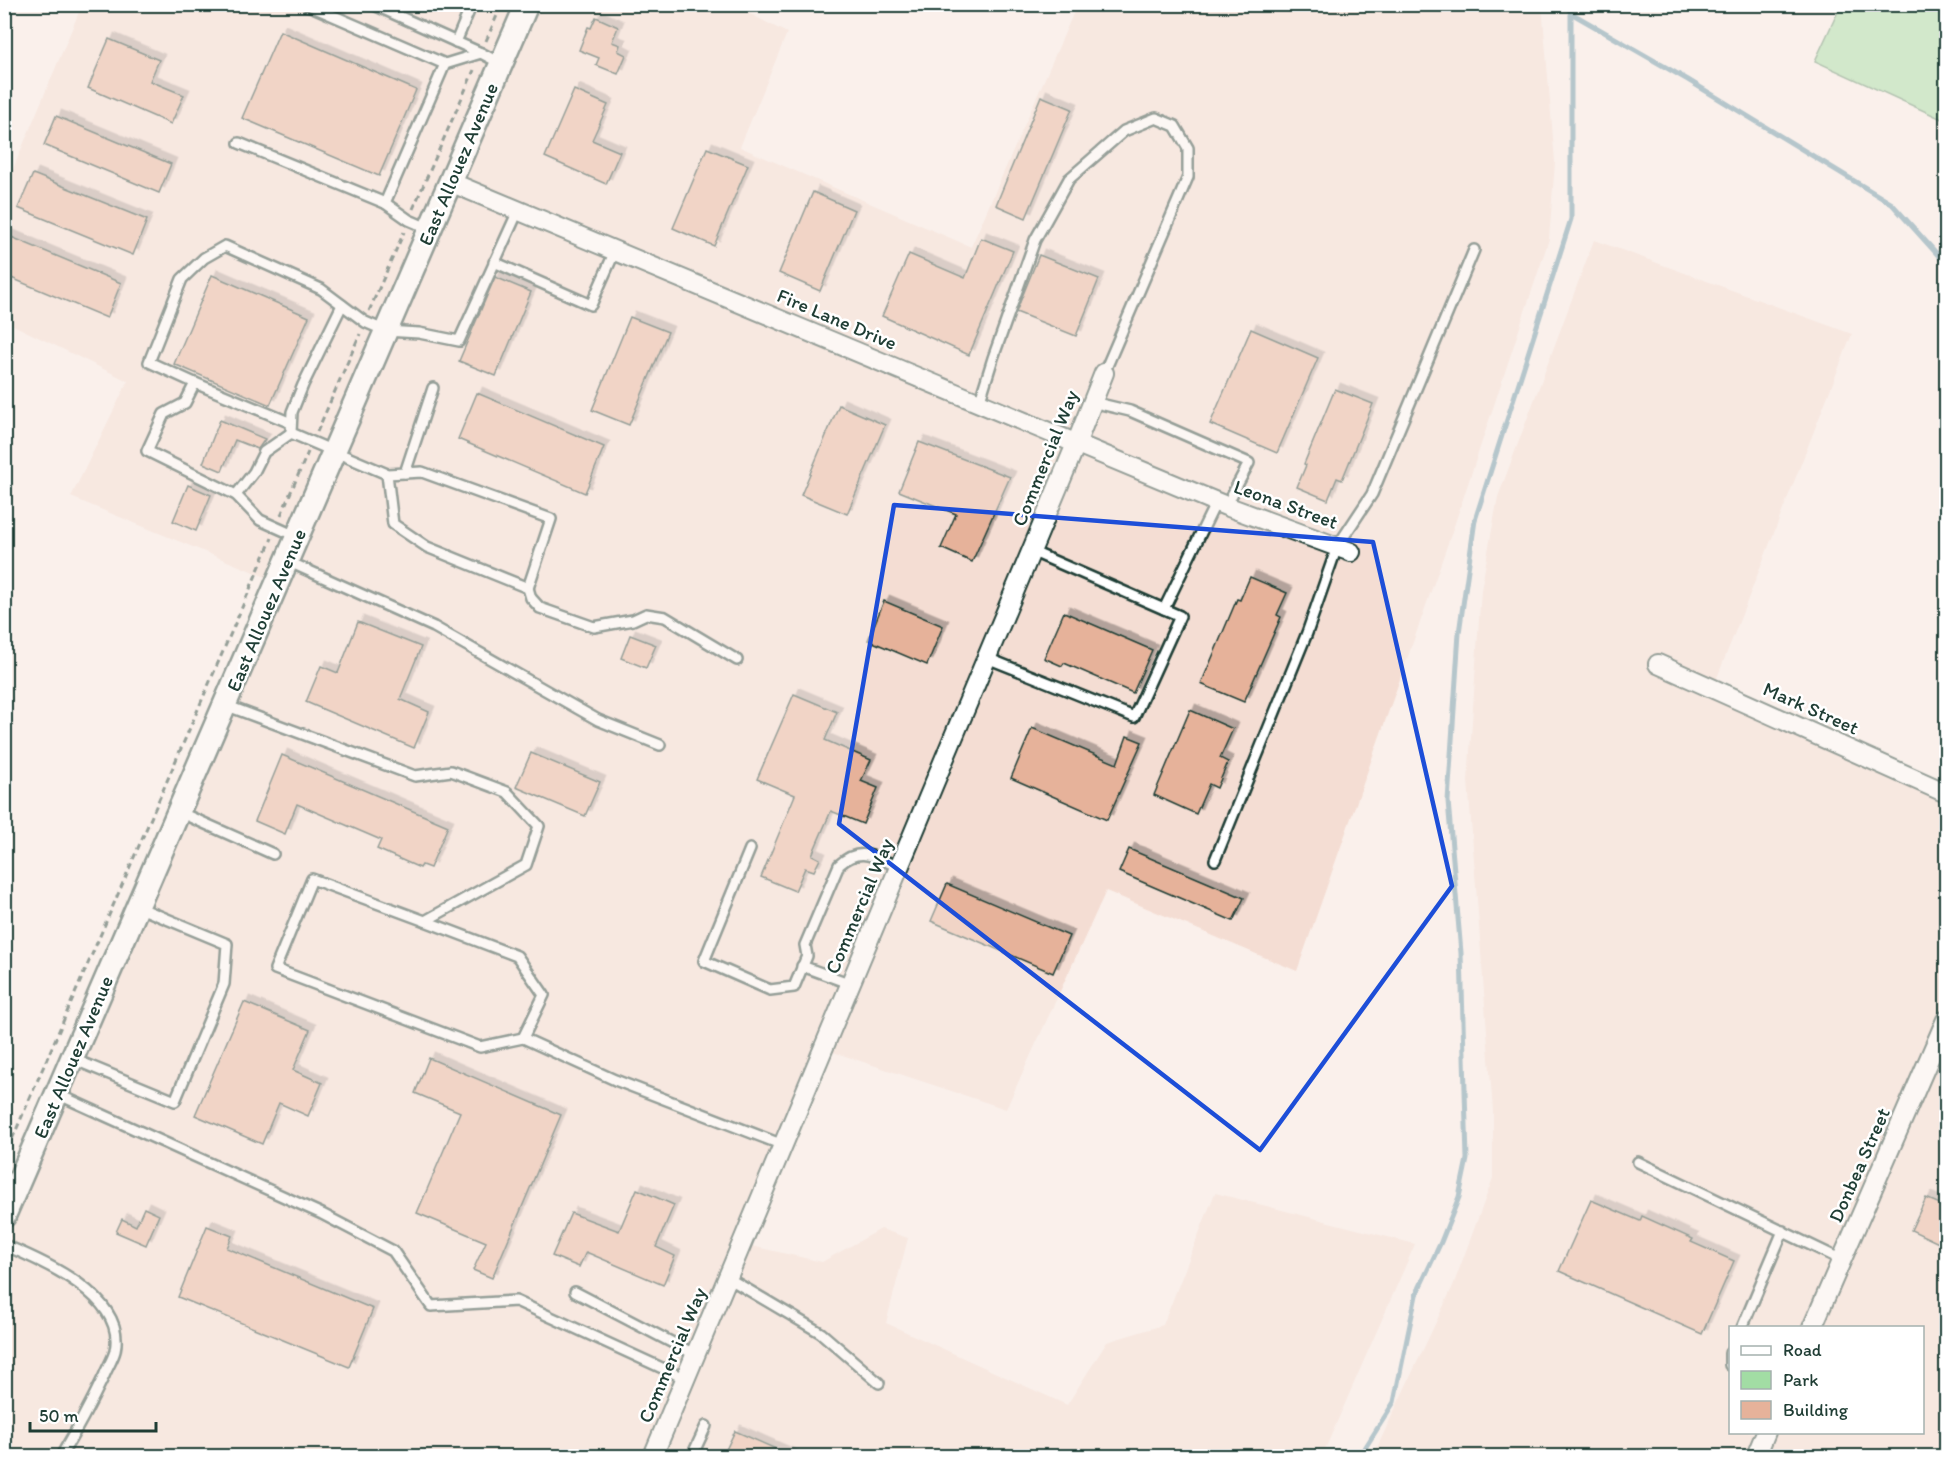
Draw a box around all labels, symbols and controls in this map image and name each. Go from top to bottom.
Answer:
street label: East Allouez Avenue [413,79,503,249]
street label: Fire Lane Drive [774,283,900,355]
street label: Commercial Way [1007,386,1083,530]
street label: Leona Street [1231,474,1341,534]
street label: East Allouez Avenue [221,525,311,695]
street label: Mark Street [1760,676,1863,740]
street label: Commercial Way [820,834,899,977]
street label: East Allouez Avenue [28,972,118,1142]
street label: Donbea Street [1823,1104,1895,1226]
street label: Commercial Way [633,1283,712,1426]
legend [1729,1326,1924,1434]
text: Road [1783,1339,1822,1361]
text: Park [1783,1369,1818,1391]
scale bar [30,1395,156,1433]
text: Building [1783,1399,1849,1421]
text: 50 m [39,1405,79,1427]

